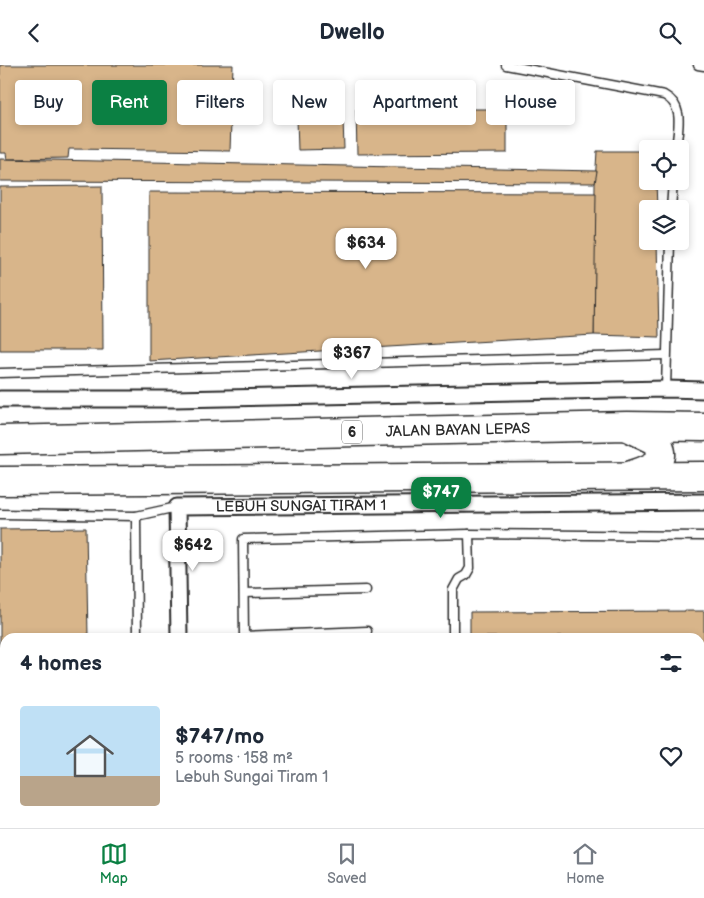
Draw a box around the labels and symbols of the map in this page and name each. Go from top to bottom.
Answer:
pin: $634 [336,227,396,270]
pin: $367 [322,337,382,380]
street label: JALAN BAYAN LEPAS [385,419,530,441]
road number: 6 [342,421,362,443]
pin: $747 [411,477,471,519]
street label: LEBUH SUNGAI TIRAM 1 [216,496,386,516]
pin: $642 [163,529,223,572]

